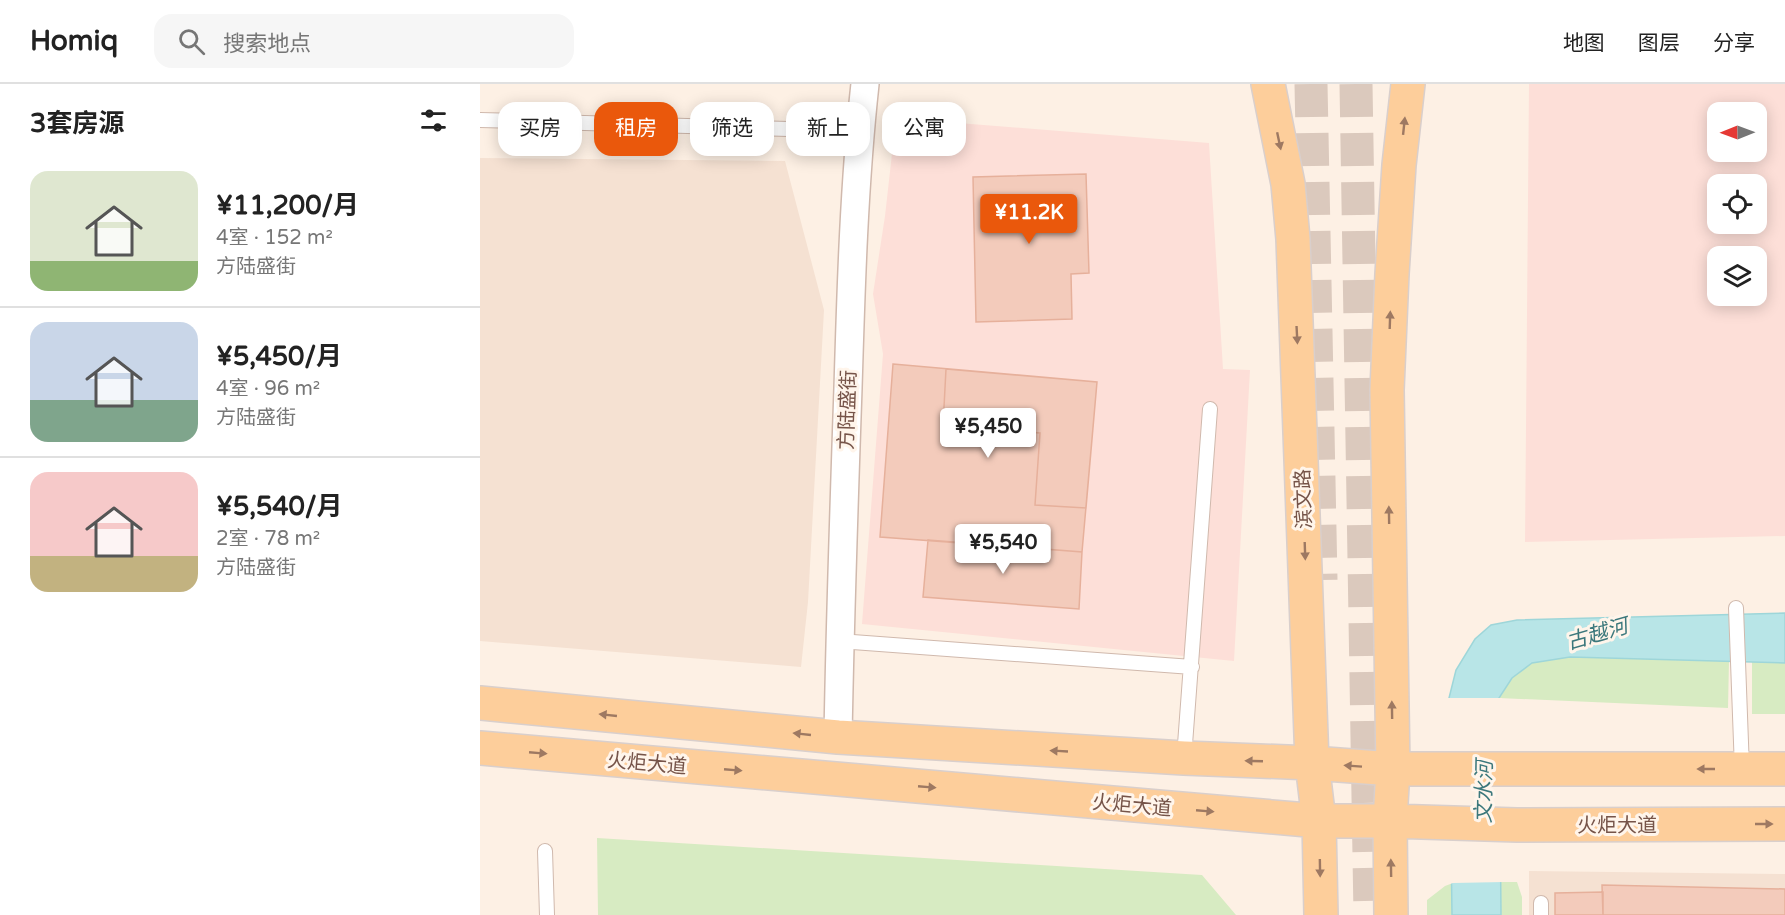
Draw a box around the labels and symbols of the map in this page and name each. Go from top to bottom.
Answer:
north arrow [1707,102,1767,162]
one-way arrow [1399,116,1408,135]
one-way arrow [1274,132,1284,151]
pin: ¥11.2K [980,194,1078,245]
one-way arrow [1386,311,1395,330]
one-way arrow [1293,326,1302,345]
street label: 方陆盛街 [835,370,861,450]
pin: ¥5,450 [939,408,1037,459]
street label: 滨文路 [1291,469,1317,529]
one-way arrow [1384,506,1394,525]
pin: ¥5,540 [954,524,1052,575]
one-way arrow [1300,542,1309,561]
water label: 古越河 [1563,613,1635,655]
one-way arrow [1387,701,1397,720]
one-way arrow [598,710,617,720]
one-way arrow [792,729,811,739]
one-way arrow [1050,746,1069,755]
one-way arrow [529,749,548,758]
street label: 火炬大道 [606,749,688,779]
one-way arrow [1244,756,1263,765]
water label: 文水河 [1471,756,1498,824]
one-way arrow [1343,761,1362,771]
one-way arrow [1696,764,1715,774]
one-way arrow [723,765,742,775]
one-way arrow [917,782,936,792]
street label: 火炬大道 [1091,791,1173,821]
one-way arrow [1195,806,1214,816]
street label: 火炬大道 [1577,814,1657,838]
one-way arrow [1755,819,1774,829]
one-way arrow [1315,858,1325,877]
one-way arrow [1386,858,1396,877]

